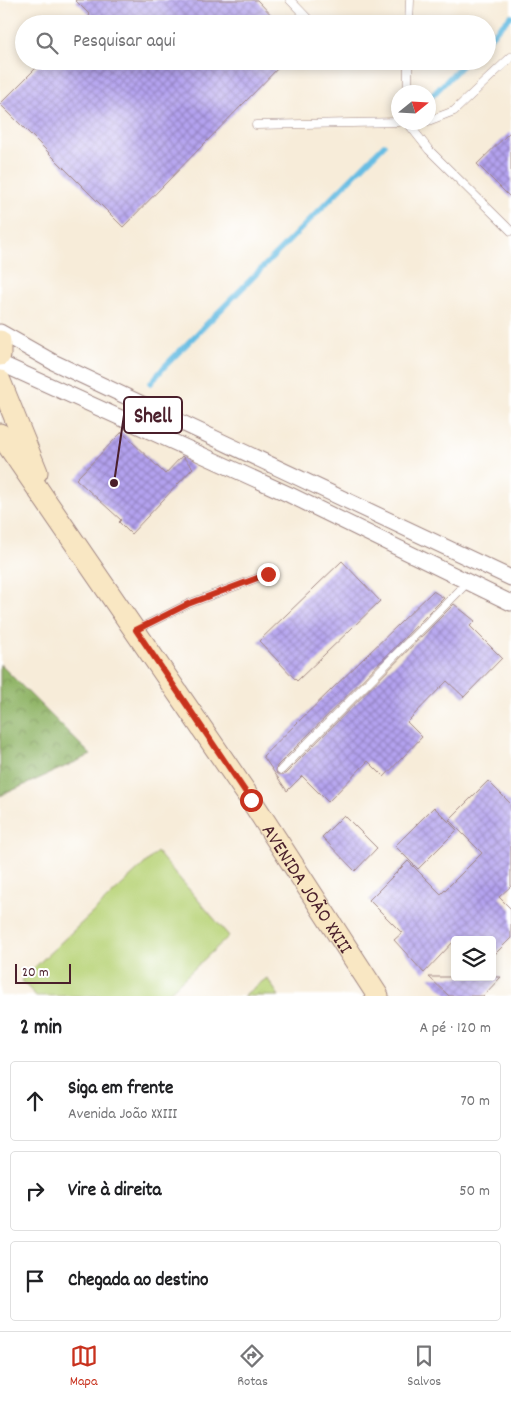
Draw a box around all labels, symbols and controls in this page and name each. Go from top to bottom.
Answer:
search box [15,15,496,70]
icon: search [33,29,61,57]
text: Pesquisar aqui [73,29,175,56]
north arrow [391,85,436,130]
callout: Shell [124,397,182,433]
text: Shell [134,403,173,433]
route end [257,563,280,586]
route start [240,789,263,812]
street label: AVENIDA JOÃO XXIII [253,820,358,960]
map controls [451,936,496,981]
button: layers [451,936,496,981]
scale bar [15,961,71,984]
text: 20 m [22,963,49,983]
text: 2 min [20,1014,62,1044]
text: A pé · 120 m [419,1017,491,1040]
text: Siga em frente [68,1076,173,1103]
icon: ahead [21,1087,49,1115]
text: 70 m [460,1090,490,1113]
text: Avenida João XXIII [68,1103,177,1126]
icon: right [21,1177,49,1205]
text: Vire à direita [68,1178,161,1205]
text: 50 m [459,1180,490,1203]
icon: arrive [21,1267,49,1295]
text: Chegada ao destino [68,1268,209,1295]
tab: Mapa [70,1342,98,1392]
tab: Rotas [237,1342,268,1392]
tab: Salvos [407,1342,441,1392]

